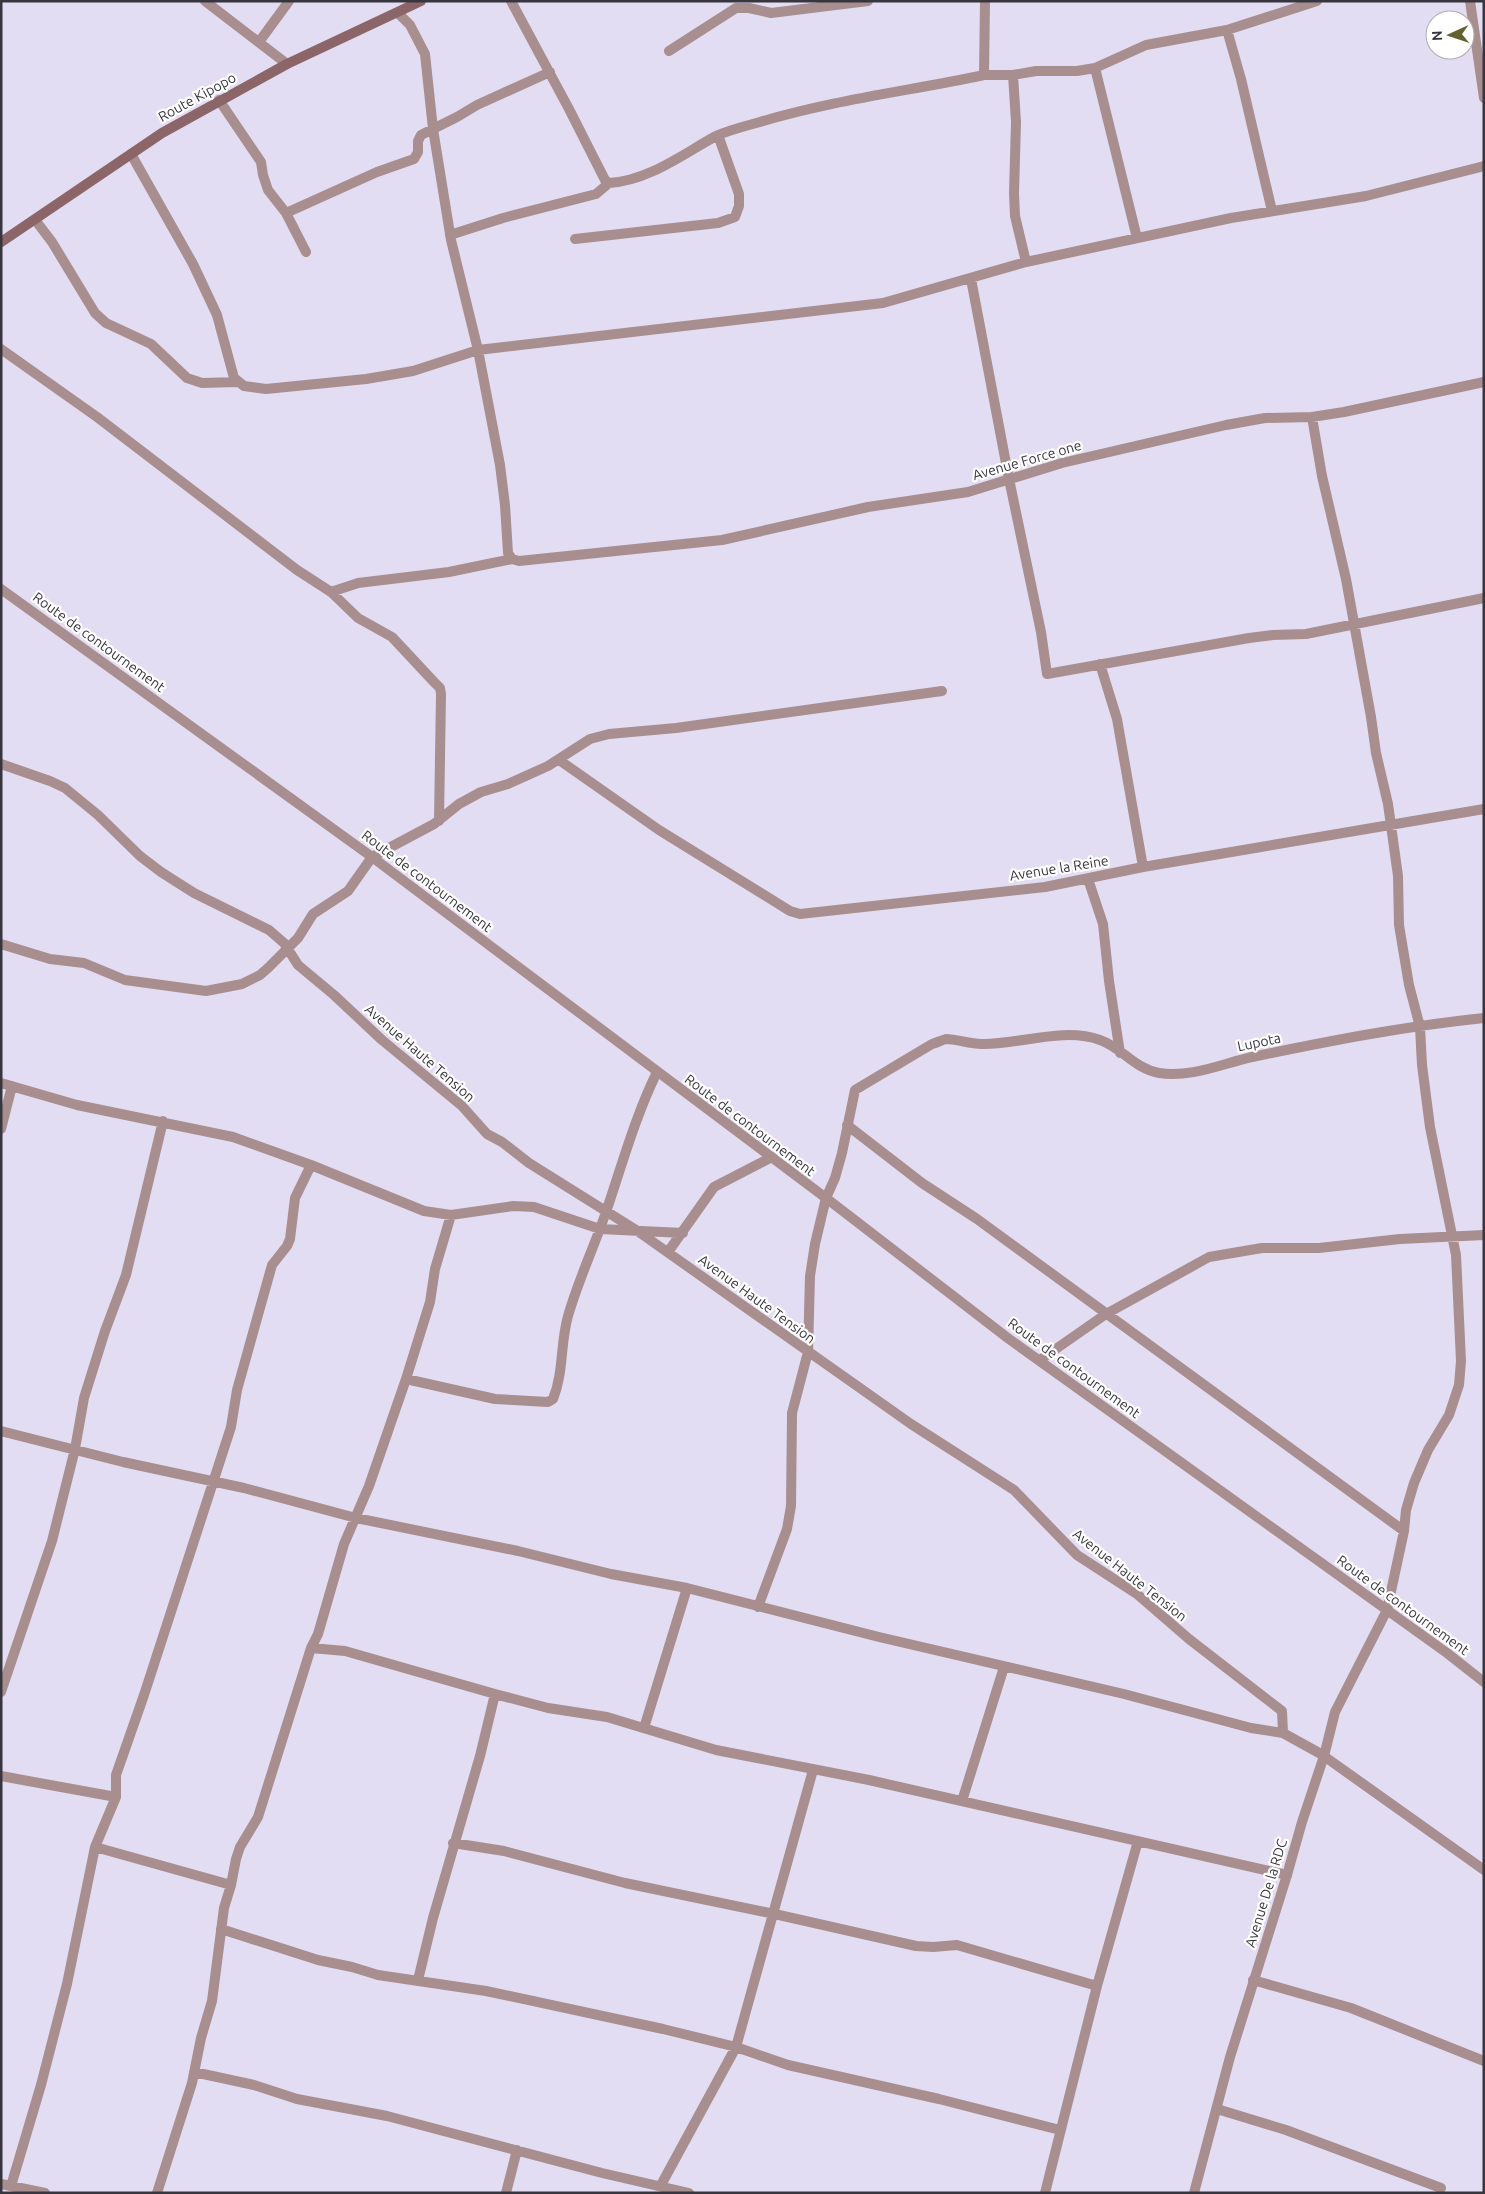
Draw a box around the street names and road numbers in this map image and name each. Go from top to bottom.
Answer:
street label: Route Kipopo [155,69,239,125]
street label: Avenue Force one [971,437,1083,483]
street label: Route de contournement [30,589,168,696]
street label: Route de contournement [359,827,496,936]
street label: Avenue la Reine [1008,852,1110,884]
street label: Avenue Haute Tension [362,1001,478,1105]
street label: Lupota [1236,1030,1282,1054]
street label: Route de contournement [682,1071,819,1180]
street label: Avenue Haute Tension [696,1251,818,1347]
street label: Route de contournement [1005,1315,1143,1422]
street label: Avenue Haute Tension [1070,1526,1190,1624]
street label: Route de contournement [1334,1552,1472,1659]
street label: Avenue De la RDC [1242,1836,1290,1949]

